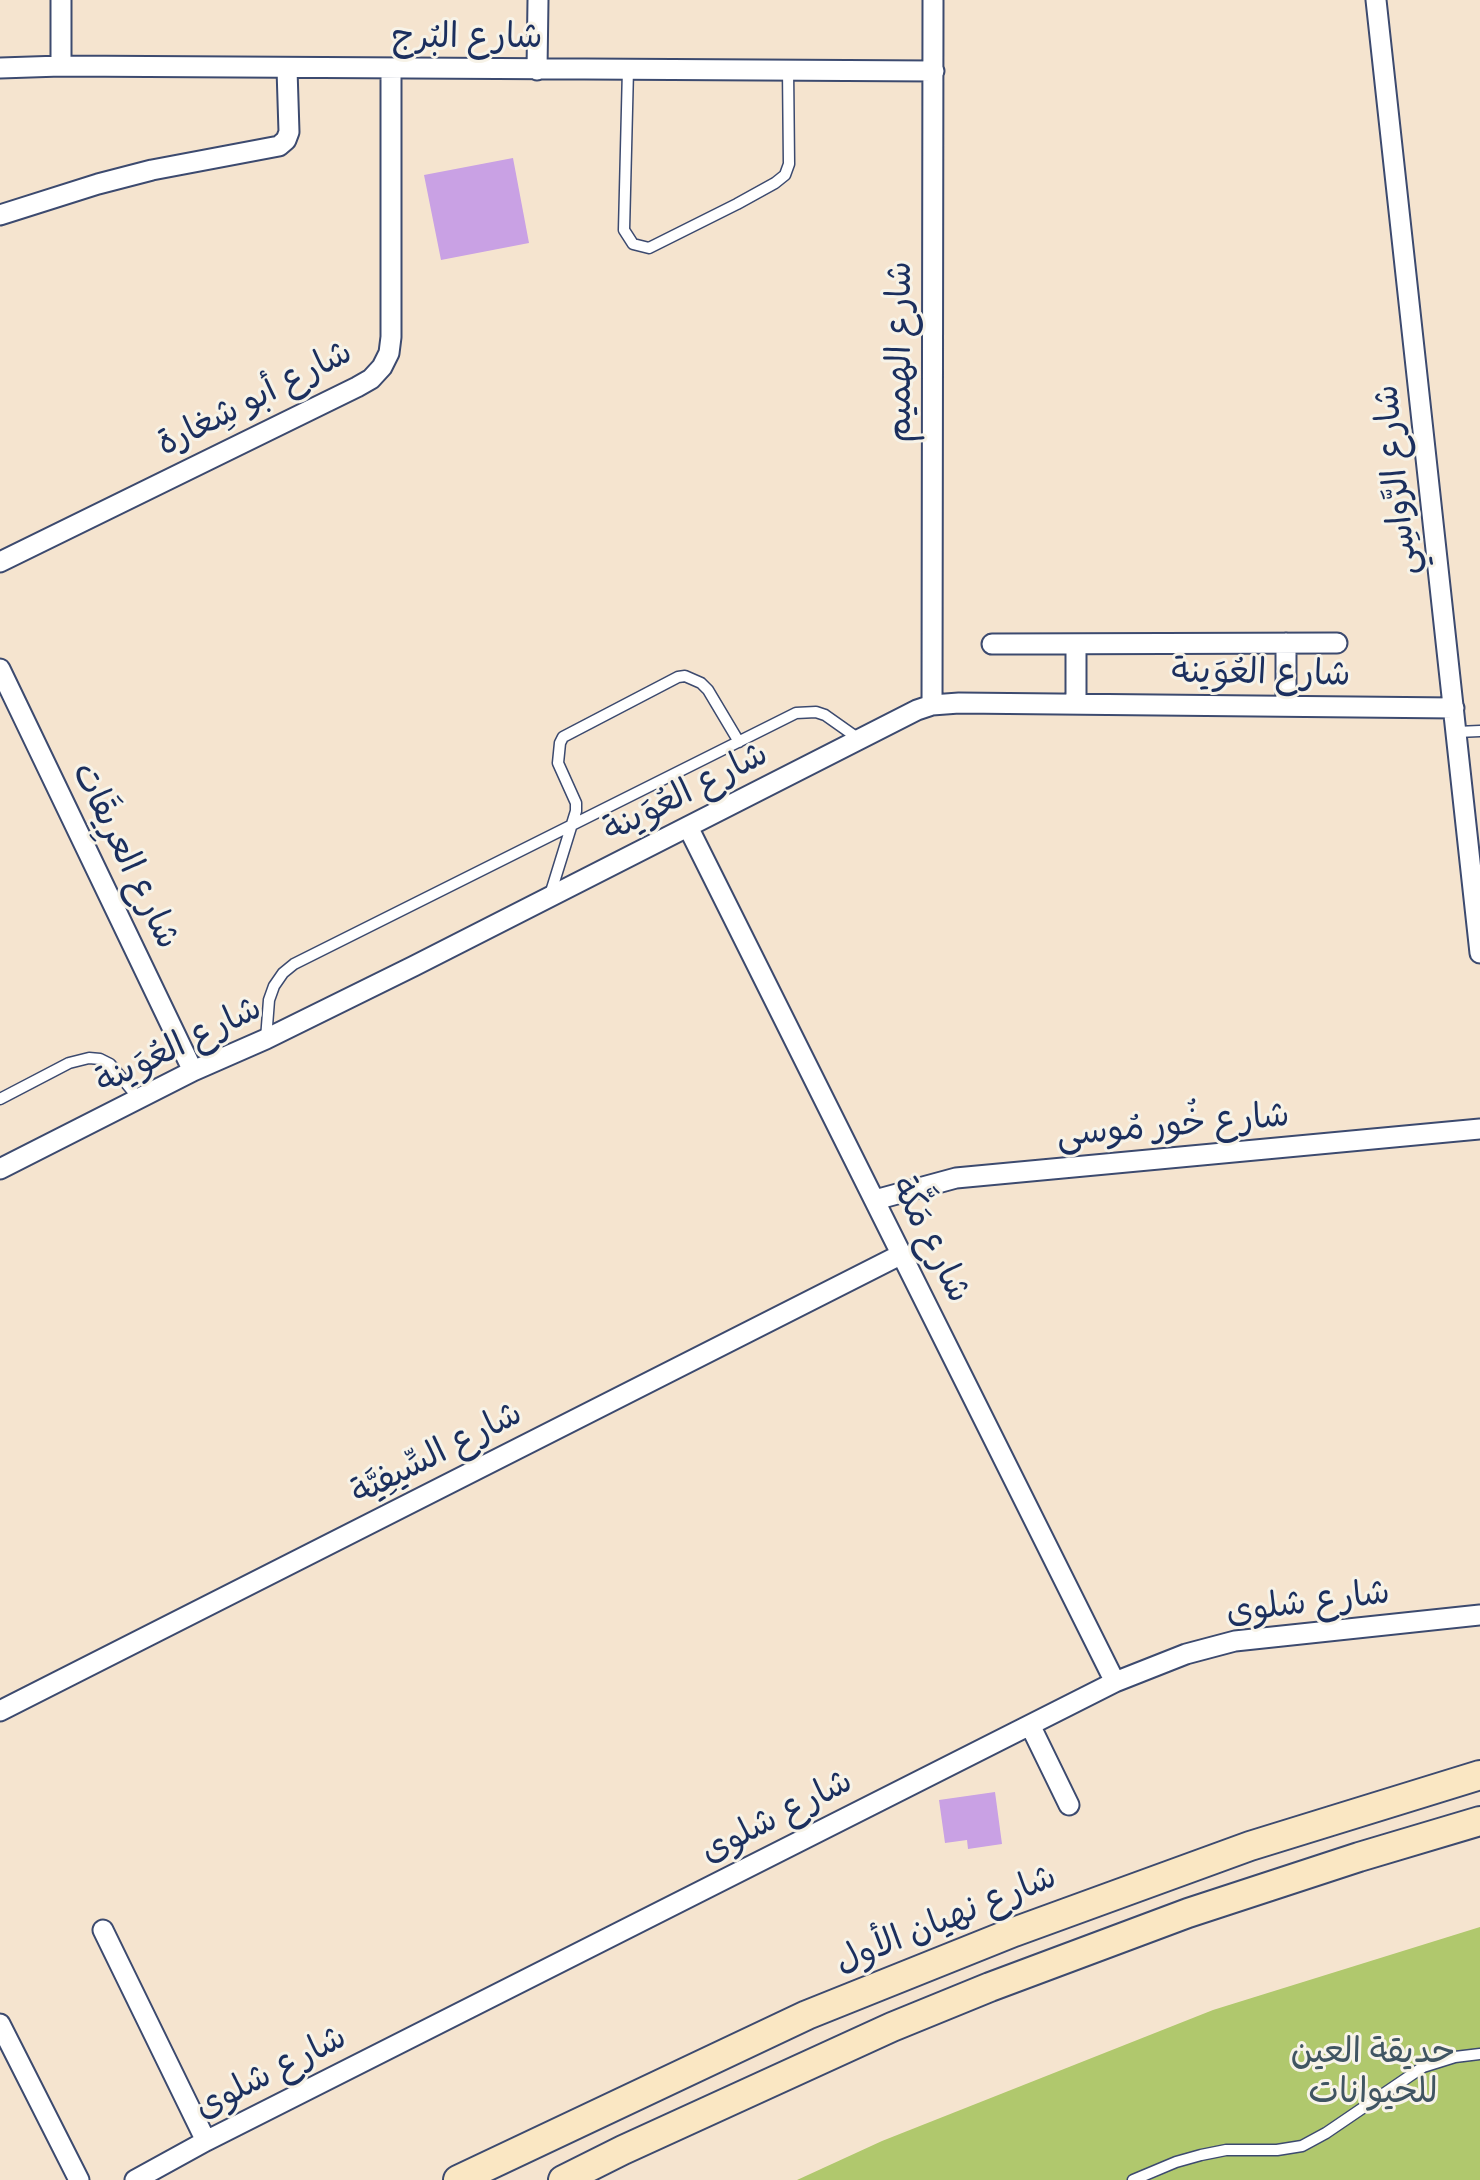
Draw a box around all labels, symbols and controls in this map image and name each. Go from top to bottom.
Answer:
street label: شارع البُرج [392,17,542,59]
street label: شارع الهميم [880,261,922,443]
street label: شارع أبو شِغارة [150,332,360,466]
street label: شارع الرَّواسِي [1366,383,1428,577]
street label: شارع العُوَينة [1171,651,1351,697]
street label: شارع العُوَينة [597,734,775,852]
street label: شارع العرِيقَات [62,756,188,956]
street label: شارع العُوَينة [89,988,269,1104]
street label: شارع خُور مُوسى [1055,1095,1291,1157]
street label: شارع مَكَّة [880,1170,980,1310]
street label: شارع السِّيفِيَّة [344,1393,530,1515]
street label: شارع شلوى [1224,1572,1392,1634]
street label: شارع شلوى [694,1761,860,1873]
street label: شارع نهيان الأول [829,1856,1063,1984]
street label: شارع شلوى [188,2017,354,2129]
park label: حديقة العين للحيوانات [1291,2032,1455,2114]

